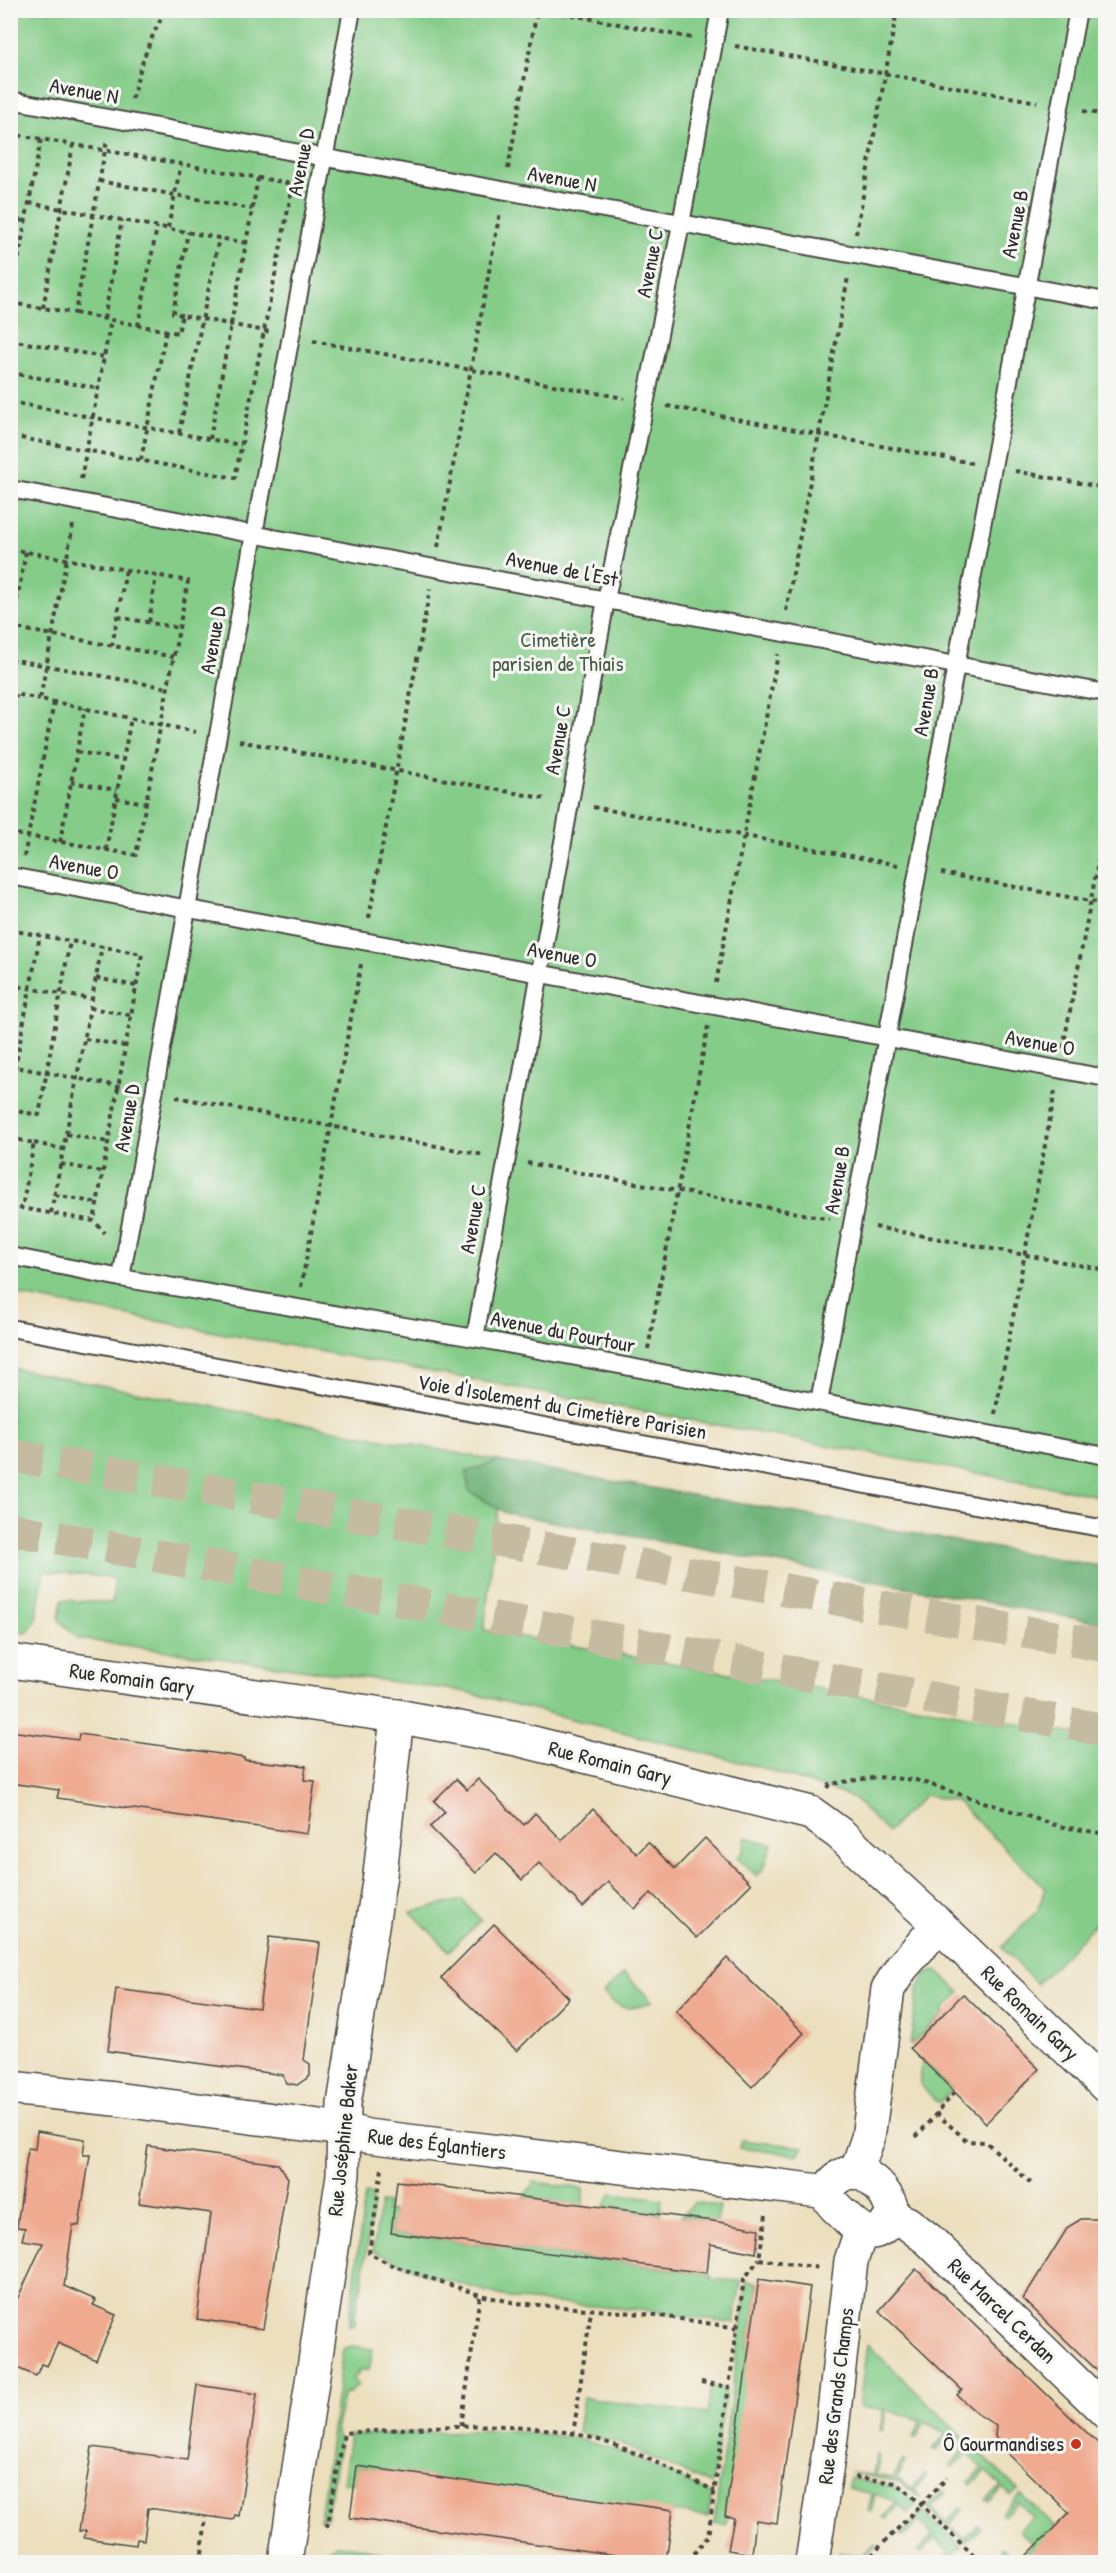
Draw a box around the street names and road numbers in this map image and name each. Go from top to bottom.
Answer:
street label: Avenue N [47,70,121,111]
street label: Avenue D [280,126,321,198]
street label: Avenue N [525,158,599,199]
street label: Avenue B [994,187,1035,260]
street label: Avenue C [629,226,670,300]
street label: Avenue de l'Est [504,543,621,594]
street label: Avenue D [192,604,233,676]
street label: Avenue B [905,666,946,738]
street label: Avenue C [537,703,578,777]
street label: Avenue O [47,846,121,887]
street label: Avenue O [525,934,599,975]
street label: Avenue O [1003,1022,1077,1063]
street label: Avenue D [106,1082,147,1154]
street label: Avenue B [816,1144,857,1216]
street label: Avenue C [452,1182,493,1256]
street label: Avenue du Pourtour [488,1303,638,1360]
street label: Voie d'Isolement du Cimetière Parisien [415,1367,709,1446]
street label: Rue Romain Gary [68,1655,197,1702]
street label: Rue Romain Gary [546,1733,675,1792]
street label: Rue Romain Gary [975,1958,1086,2067]
street label: Rue Joséphine Baker [320,2062,365,2218]
street label: Rue des Églantiers [366,2121,508,2166]
street label: Rue Marcel Cerdan [942,2251,1063,2370]
street label: Rue des Grands Champs [810,2306,861,2486]

